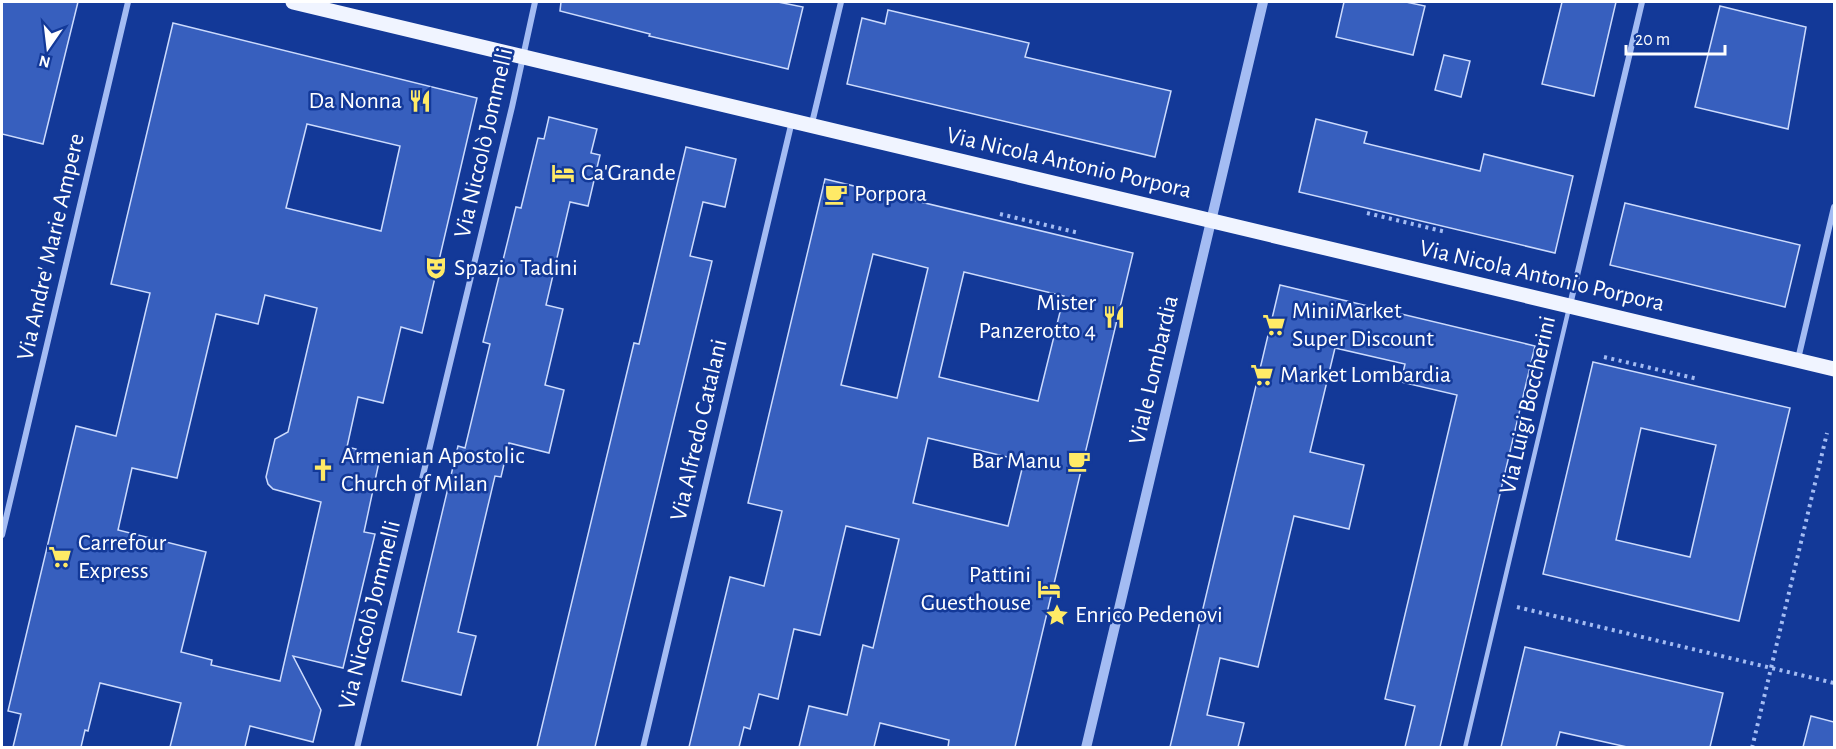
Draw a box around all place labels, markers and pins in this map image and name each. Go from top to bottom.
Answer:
restaurant icon: Da Nonna [407,88,433,114]
place label: Da Nonna [308,89,402,113]
hotel icon: Ca'Grande [550,160,576,186]
place label: Ca'Grande [581,161,676,185]
cafe icon: Porpora [823,181,849,207]
place label: Porpora [854,182,927,206]
theatre icon: Spazio Tadini [423,255,449,281]
place label: Spazio Tadini [454,256,578,280]
place label: Mister Panzerotto 4 [979,291,1096,343]
place label: MiniMarket Super Discount [1292,299,1434,351]
restaurant icon: Mister Panzerotto 4 [1101,304,1127,330]
supermarket icon: MiniMarket Super Discount [1261,312,1287,338]
supermarket icon: Market Lombardia [1249,362,1275,388]
place label: Market Lombardia [1280,363,1451,387]
place label: Armenian Apostolic Church of Milan [341,444,524,496]
cafe icon: Bar Manu [1066,448,1092,474]
place label: Bar Manu [971,449,1061,473]
church icon: Armenian Apostolic Church of Milan [310,457,336,483]
place label: Carrefour Express [78,531,166,583]
supermarket icon: Carrefour Express [47,544,73,570]
place label: Pattini Guesthouse [921,563,1031,615]
hotel icon: Pattini Guesthouse [1036,576,1062,602]
place icon: Enrico Pedenovi [1044,602,1070,628]
place label: Enrico Pedenovi [1075,603,1223,627]

